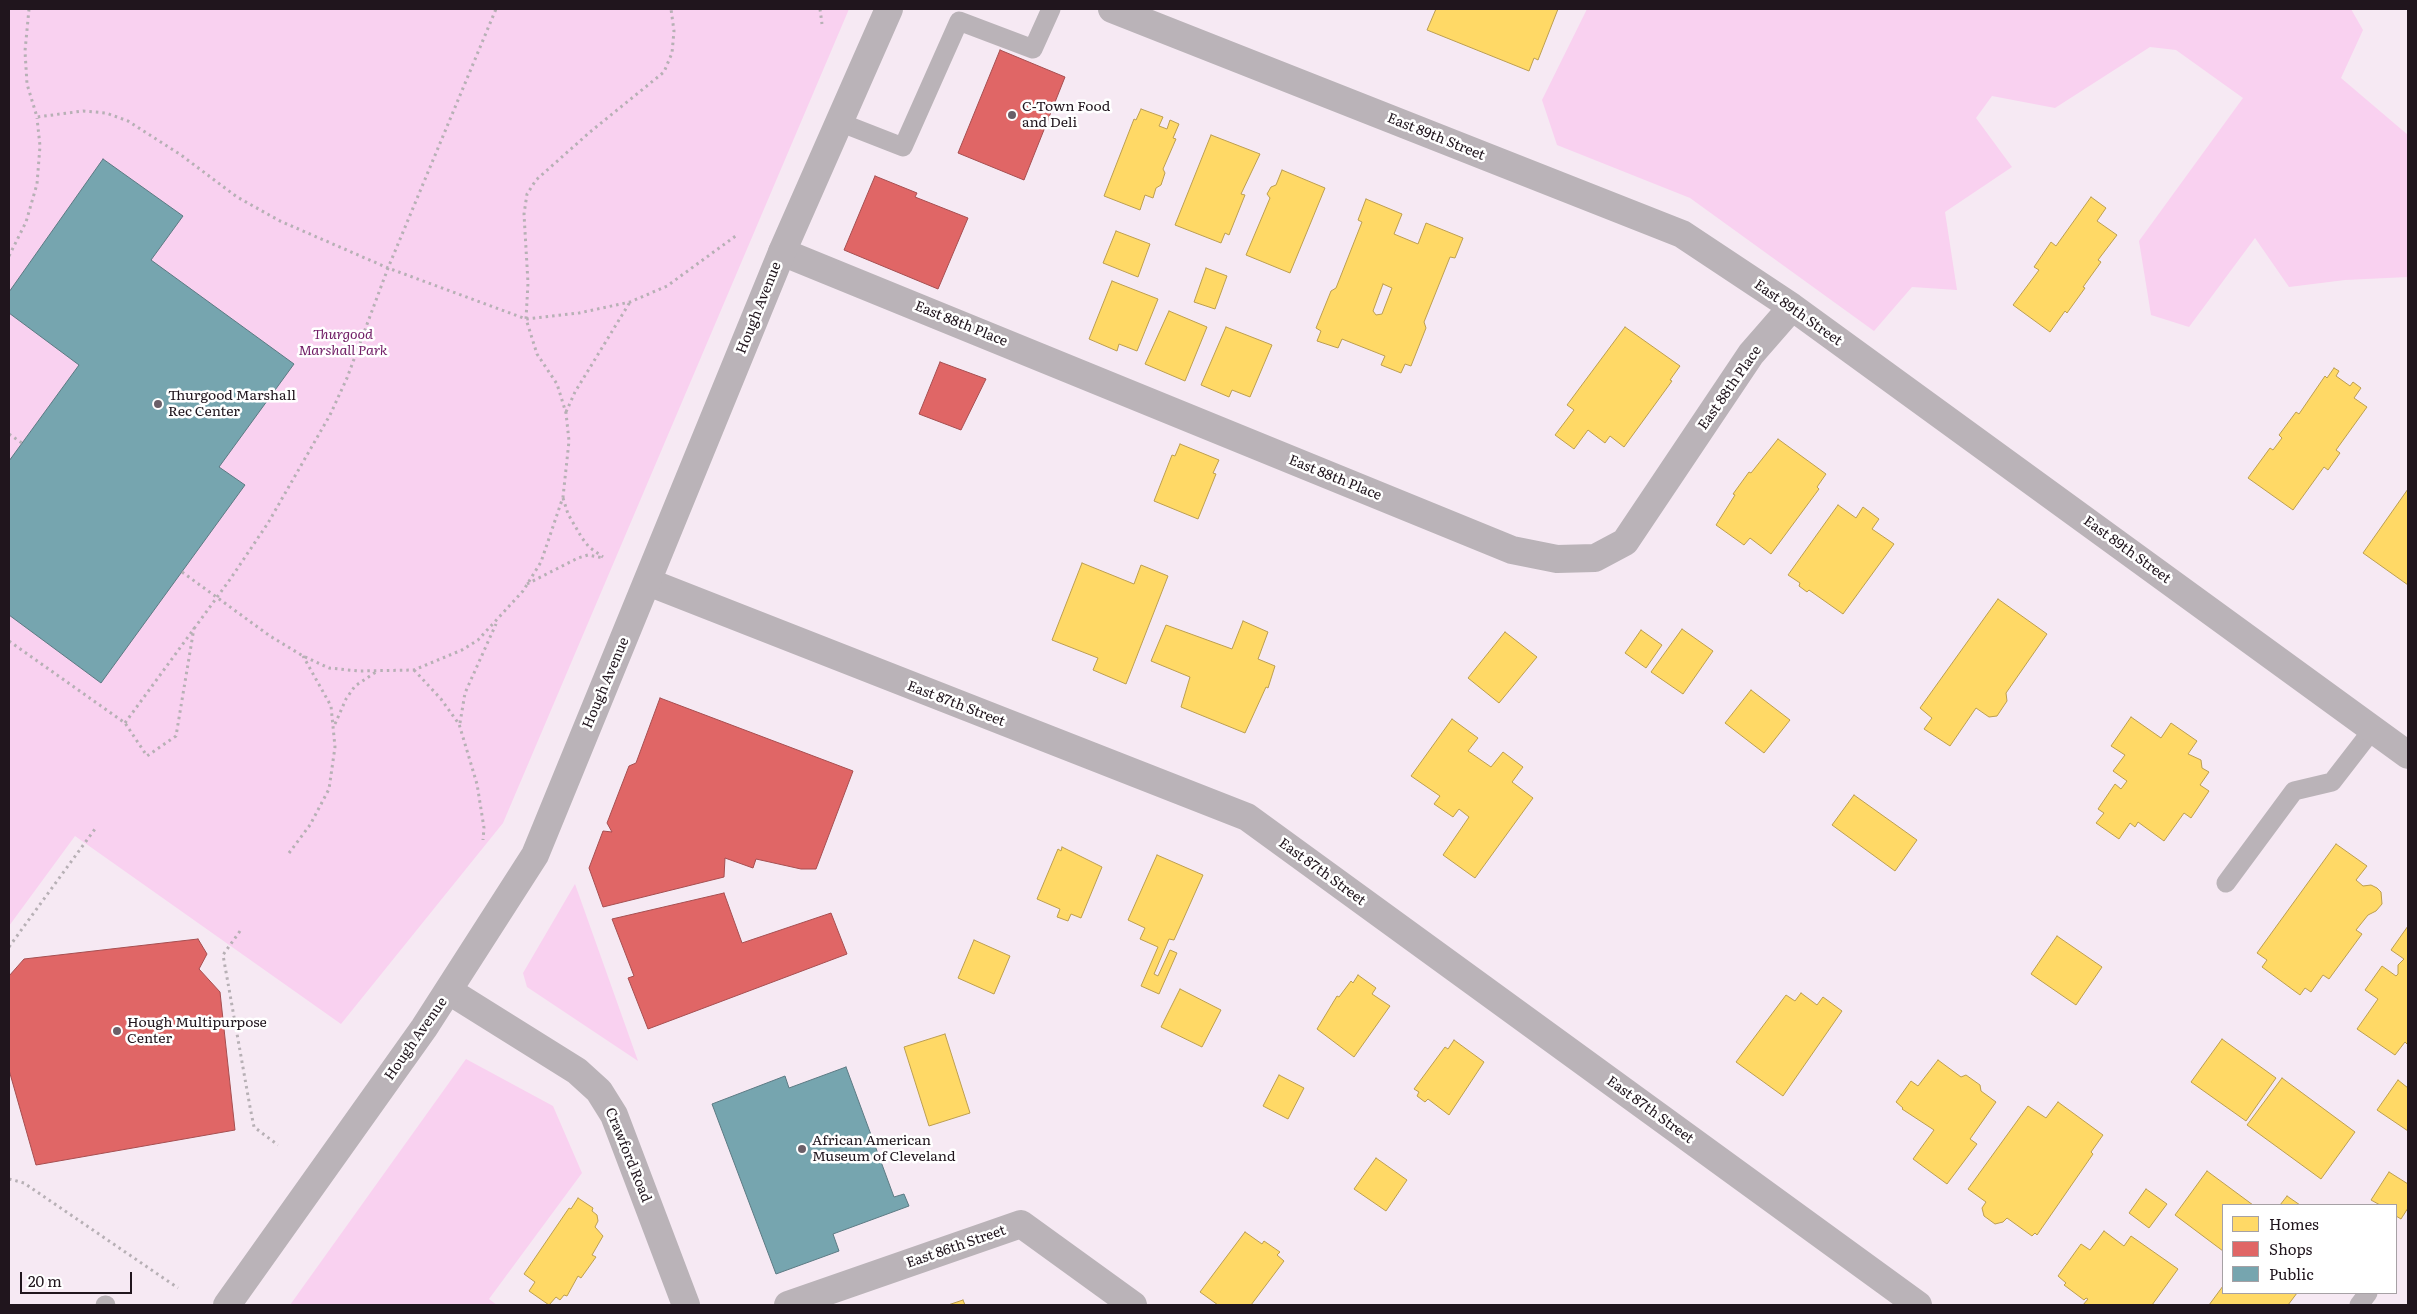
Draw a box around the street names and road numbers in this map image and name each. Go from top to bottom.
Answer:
street label: East 89th Street [1385,110,1487,164]
street label: Hough Avenue [733,260,785,356]
street label: East 89th Street [1751,276,1845,350]
street label: East 88th Place [912,298,1010,350]
street label: East 88th Place [1695,343,1765,433]
street label: East 88th Place [1286,452,1384,504]
street label: East 89th Street [2080,513,2174,587]
street label: Hough Avenue [579,635,633,731]
street label: East 87th Street [905,678,1007,730]
street label: East 87th Street [1275,835,1369,909]
street label: Hough Avenue [381,994,451,1084]
street label: East 87th Street [1603,1073,1697,1147]
street label: Crawford Road [601,1105,655,1205]
street label: East 86th Street [904,1222,1008,1272]

